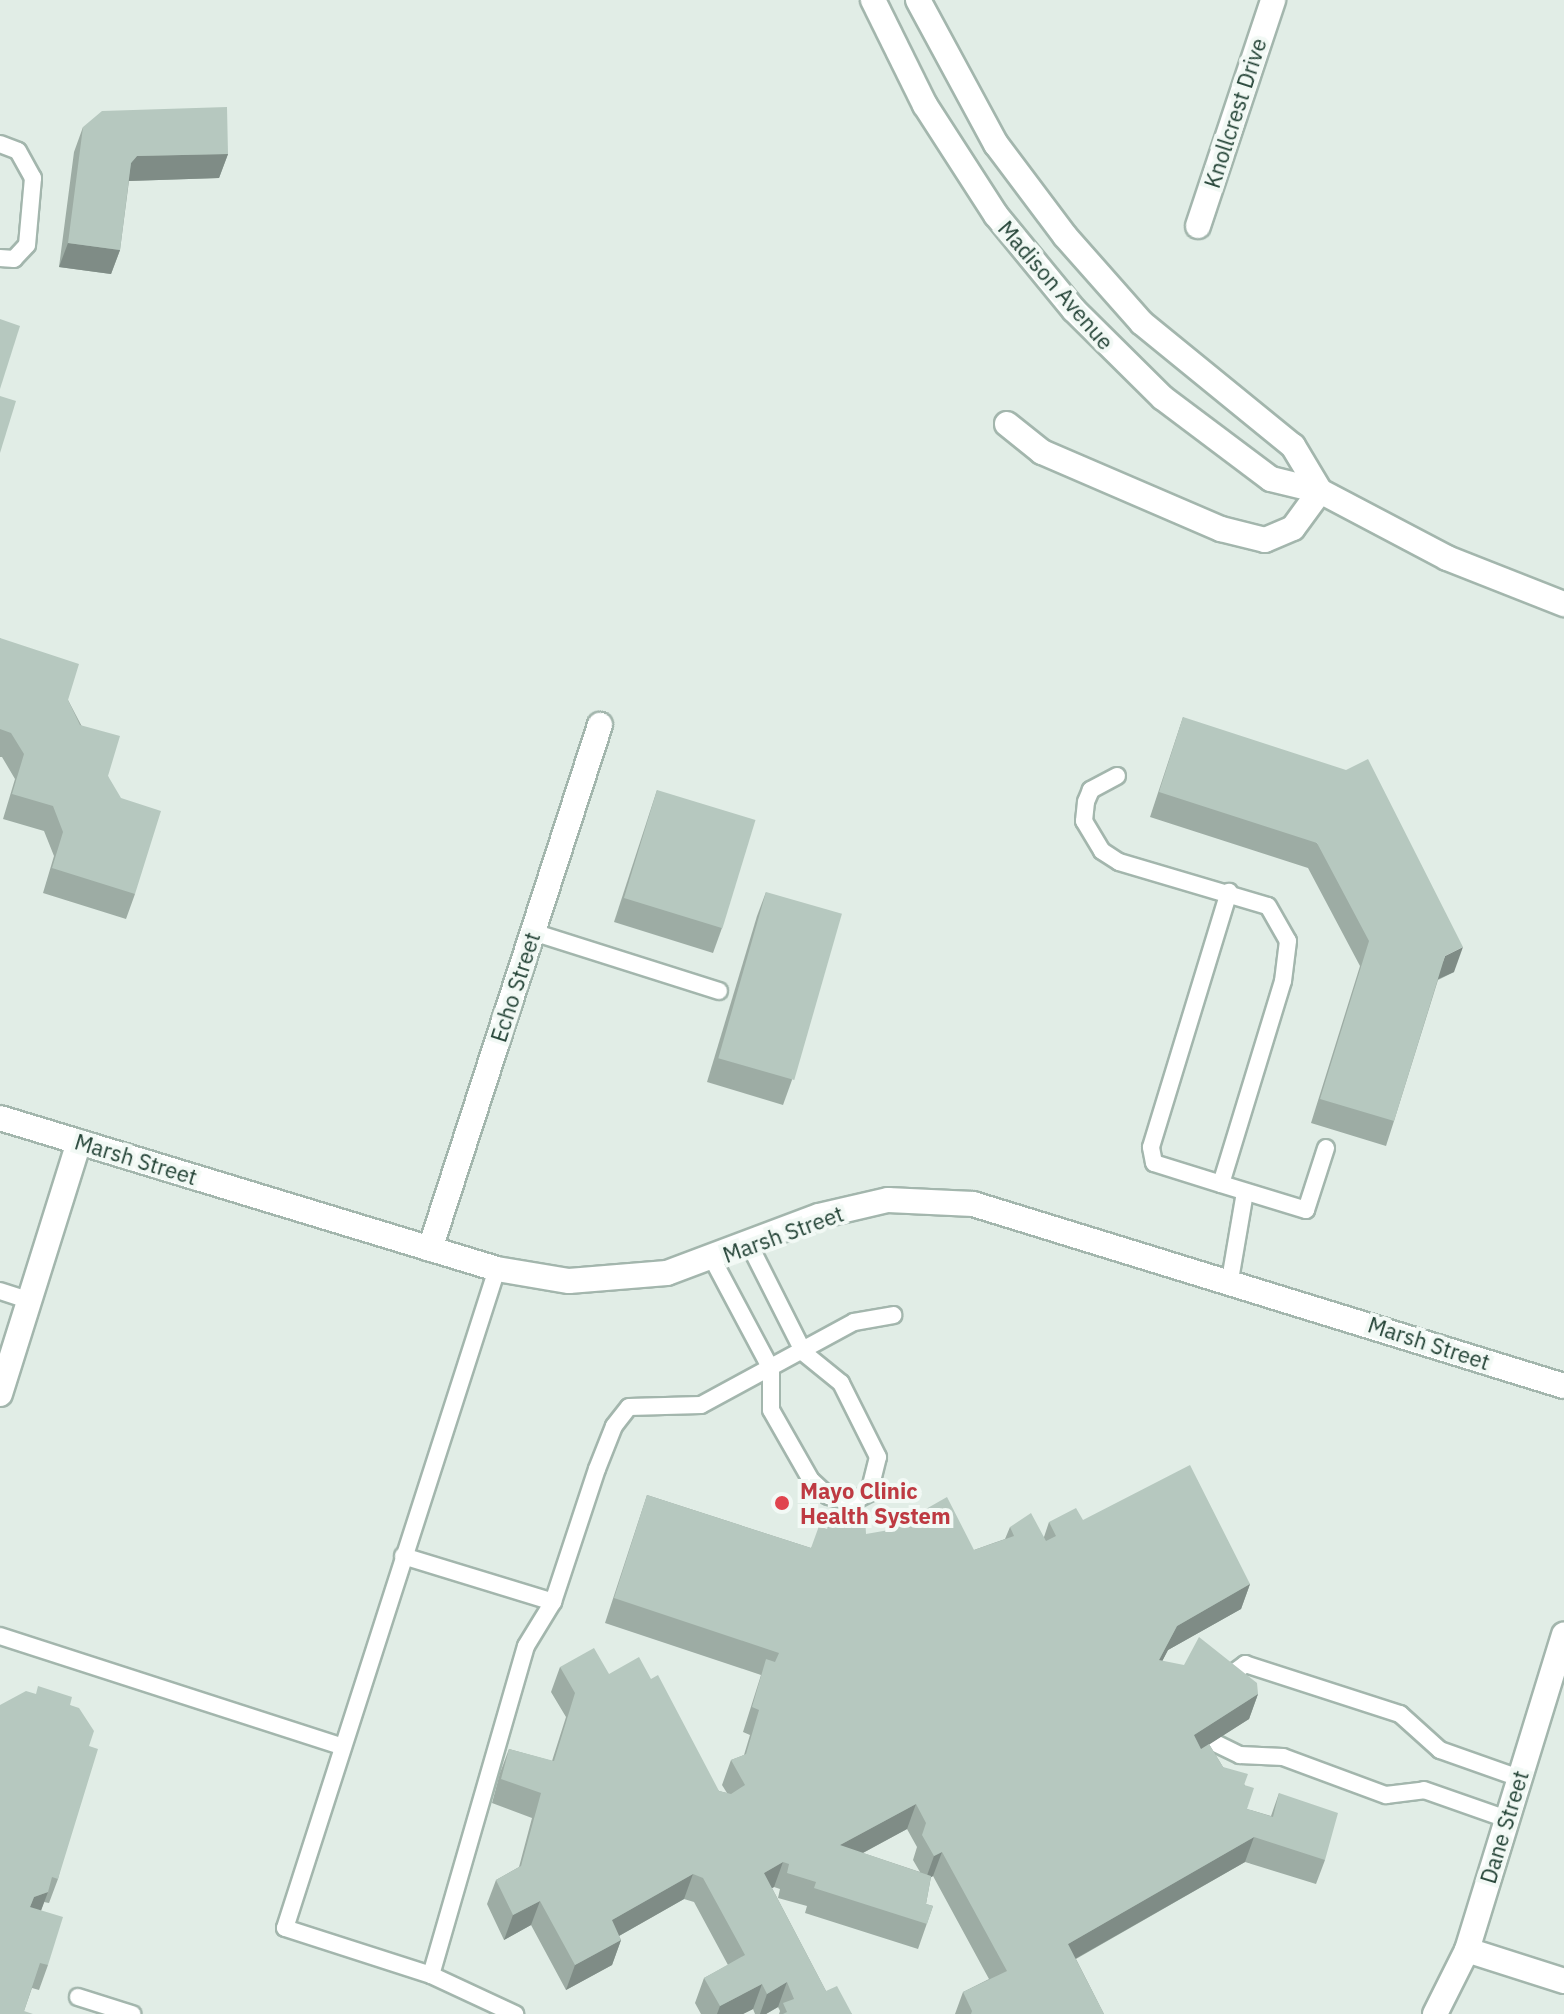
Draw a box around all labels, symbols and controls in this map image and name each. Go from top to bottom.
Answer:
street label: Knollcrest Drive [1198,35,1272,191]
street label: Madison Avenue [993,215,1119,355]
street label: Echo Street [485,929,545,1045]
street label: Marsh Street [72,1128,200,1190]
street label: Marsh Street [719,1200,847,1268]
street label: Marsh Street [1365,1311,1493,1375]
place label: Mayo Clinic Health System [800,1477,951,1528]
marker: Mayo Clinic Health System [771,1492,793,1514]
street label: Dane Street [1474,1767,1534,1887]

